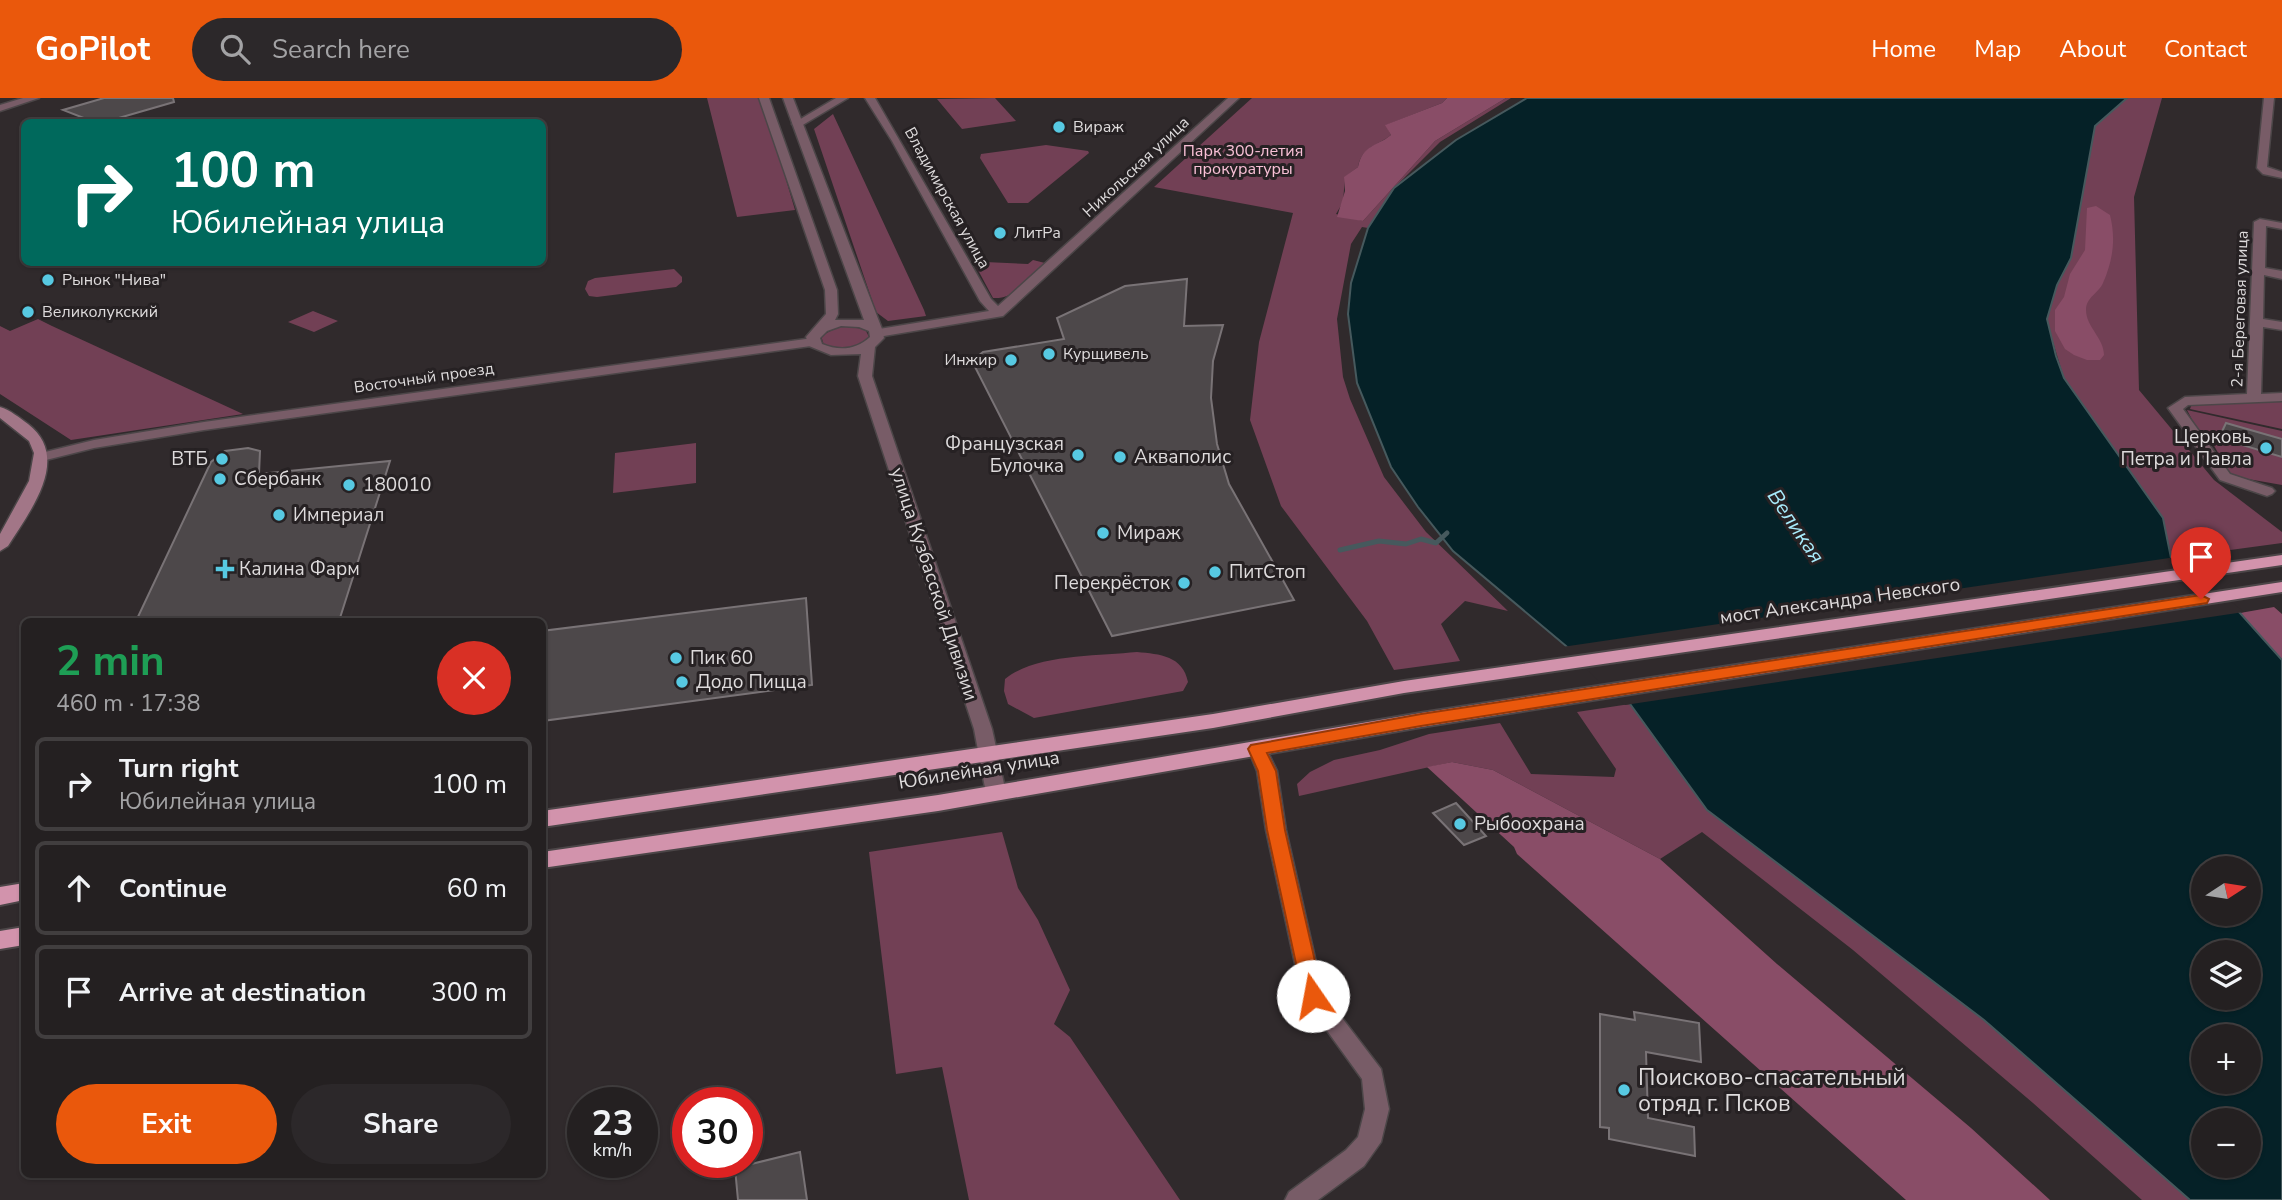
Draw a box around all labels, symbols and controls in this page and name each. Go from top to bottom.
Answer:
search box [192,18,682,81]
text: GoPilot [35,27,150,72]
icon: search [216,30,254,68]
text: Search here [272,32,410,67]
text: Home [1871,33,1936,65]
text: Map [1974,33,2021,65]
text: About [2059,33,2126,65]
text: Contact [2164,33,2247,65]
street label: Никольская улица [1078,112,1194,222]
place label: Вираж [1073,116,1124,138]
marker: Вираж [1051,119,1067,135]
street label: Владимирская улица [899,123,995,273]
text: 100 m [171,137,315,204]
park label: Парк 300-летия прокуратуры [1183,140,1303,180]
icon: right [56,147,147,238]
text: Юбилейная улица [171,201,445,244]
place label: ЛитРа [1014,222,1061,244]
marker: ЛитРа [992,225,1008,241]
street label: 2-я Береговая улица [2226,230,2254,388]
place label: Рынок "Нива" [62,269,166,291]
marker: Рынок "Нива" [40,272,56,288]
place label: Великолукский [42,301,158,323]
marker: Великолукский [20,304,36,320]
place label: Курщивель [1063,343,1148,365]
marker: Курщивель [1041,346,1057,362]
place label: Инжир [944,349,997,371]
marker: Инжир [1003,352,1019,368]
street label: Восточный проезд [353,357,496,399]
place label: Церковь Петра и Павла [2120,424,2252,472]
place label: Французская Булочка [945,431,1064,479]
marker: Церковь Петра и Павла [2258,440,2274,456]
place label: Акваполис [1134,444,1231,470]
place label: ВТБ [171,446,208,472]
marker: Французская Булочка [1070,447,1086,463]
marker: Акваполис [1112,449,1128,465]
marker: ВТБ [214,451,230,467]
street label: улица Кузбасской Дивизии [884,464,984,704]
place label: Сбербанк [234,466,321,492]
marker: Сбербанк [212,471,228,487]
place label: 180010 [363,472,431,498]
marker: 180010 [341,477,357,493]
water label: Великая [1761,484,1831,568]
place label: Империал [293,502,385,528]
marker: Империал [271,507,287,523]
place label: Мираж [1117,520,1181,546]
marker: Мираж [1095,525,1111,541]
pin [2171,527,2231,599]
icon: arrive [2182,538,2220,576]
place label: Калина Фарм [239,556,360,582]
place label: ПитСтоп [1229,559,1306,585]
marker: Калина Фарм [217,561,233,577]
marker: ПитСтоп [1207,564,1223,580]
place label: Перекрёсток [1054,570,1170,596]
street label: мост Александра Невского [1718,571,1962,631]
marker: Перекрёсток [1176,575,1192,591]
text: 2 min [56,633,165,690]
button: close [437,641,511,715]
place label: Пик 60 [690,645,753,671]
marker: Пик 60 [668,650,684,666]
place label: Додо Пицца [696,669,807,695]
marker: Додо Пицца [674,674,690,690]
text: 460 m · 17:38 [56,688,201,719]
street label: Юбилейная улица [897,744,1061,796]
text: Turn right [119,751,238,786]
icon: right [60,765,98,803]
text: 100 m [431,767,507,802]
text: Юбилейная улица [119,786,316,817]
place label: Рыбоохрана [1474,811,1585,837]
marker: Рыбоохрана [1452,816,1468,832]
north arrow [2191,856,2261,926]
map controls [2191,856,2261,1178]
icon: ahead [60,869,98,907]
text: Continue [119,871,227,906]
text: 60 m [447,871,507,906]
button: layers [2191,940,2261,1010]
position arrow [1276,959,1350,1033]
icon: arrive [60,973,98,1011]
text: Arrive at destination [119,975,366,1010]
text: 300 m [431,975,507,1010]
button: + [2191,1024,2261,1094]
place label: Поисково-спасательный отряд г. Псков [1638,1062,1906,1119]
marker: Поисково-спасательный отряд г. Псков [1616,1082,1632,1098]
button: Exit [56,1084,277,1164]
button: Share [291,1084,511,1164]
speed limit sign: 30 [672,1087,763,1178]
text: 23 [591,1100,634,1147]
button: − [2191,1108,2261,1178]
text: km/h [593,1138,632,1162]

